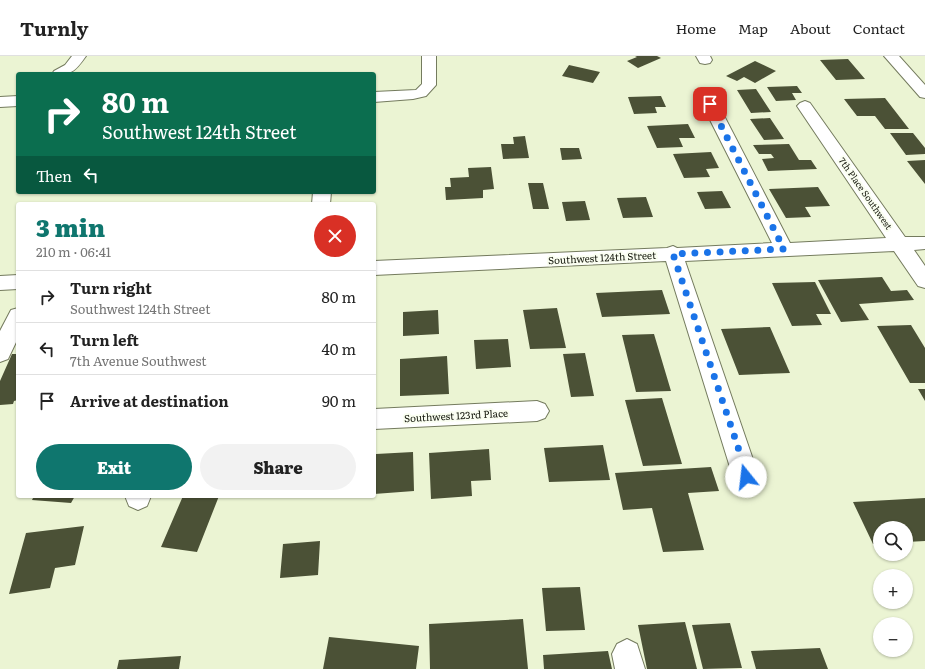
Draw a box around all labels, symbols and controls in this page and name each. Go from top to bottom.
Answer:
text: Turnly [20,14,88,42]
text: Home [676,18,716,38]
text: Map [738,18,768,38]
text: About [790,18,831,38]
text: Contact [853,18,905,38]
text: 80 m [102,80,169,122]
pin [693,87,727,121]
icon: right [36,88,88,140]
icon: arrive [699,93,721,115]
text: Southwest 124th Street [102,118,296,145]
street label: 7th Place Southwest [836,154,896,232]
text: Then [36,164,72,187]
icon: left [80,164,102,186]
text: 3 min [36,209,105,244]
button: close [314,215,356,257]
text: 210 m · 06:41 [36,242,111,261]
street label: Southwest 124th Street [548,247,656,267]
text: Turn right [70,276,152,299]
text: 80 m [322,285,356,308]
icon: right [36,286,58,308]
text: Southwest 124th Street [70,299,210,318]
text: Turn left [70,328,139,351]
text: 40 m [322,337,356,360]
icon: left [36,338,58,360]
text: 7th Avenue Southwest [70,351,206,370]
text: Arrive at destination [70,389,229,412]
text: 90 m [322,389,356,412]
icon: arrive [36,390,58,412]
street label: Southwest 123rd Place [404,405,508,425]
button: Exit [36,444,192,490]
button: Share [200,444,356,490]
position arrow [725,456,767,498]
map controls [873,521,913,657]
button: search [873,521,913,561]
button: + [873,569,913,609]
button: − [873,617,913,657]

